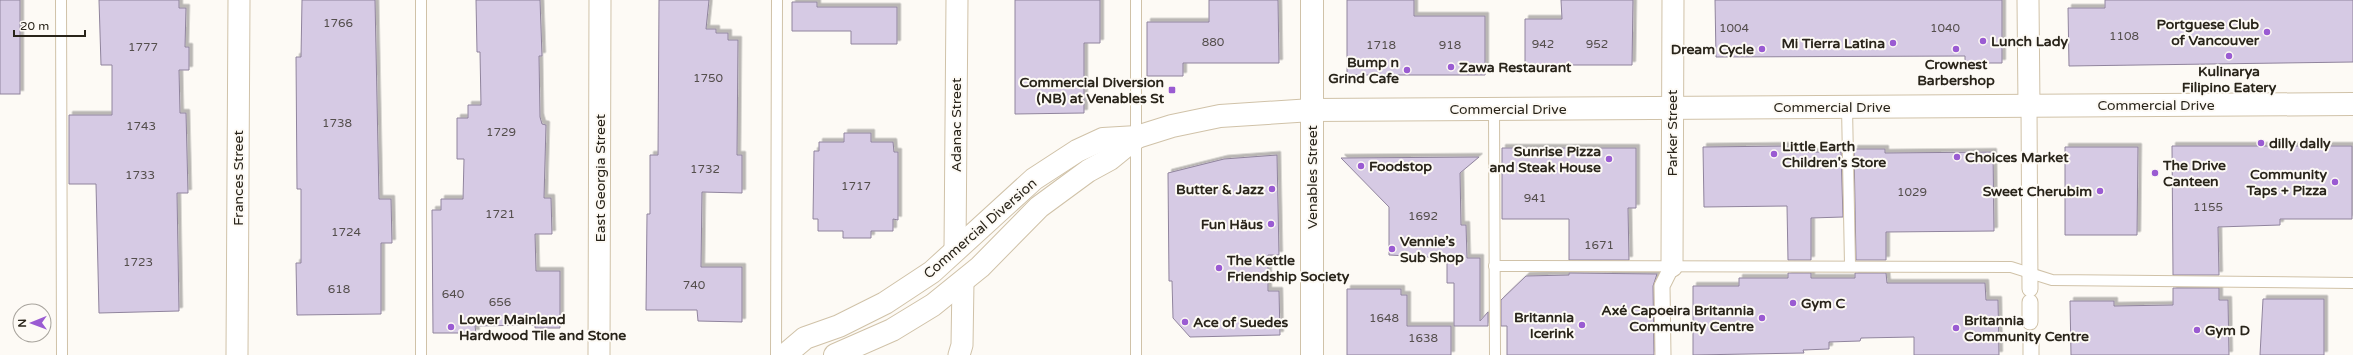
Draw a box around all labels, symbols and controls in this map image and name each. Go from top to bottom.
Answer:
scale bar [14,12,85,38]
house number: 1766 [323,16,353,30]
place label: Portguese Club of Vancouver [2157,16,2260,49]
text: 20 m [20,19,49,33]
house number: 1004 [1719,21,1750,35]
house number: 1040 [1930,21,1961,35]
marker: Portguese Club of Vancouver [2262,27,2272,37]
house number: 1108 [2109,29,2139,43]
place label: Lunch Lady [1991,33,2069,50]
house number: 880 [1202,35,1225,49]
place label: Mi Tierra Latina [1781,35,1885,52]
marker: Lunch Lady [1978,36,1988,46]
house number: 942 [1532,37,1554,51]
house number: 952 [1586,37,1608,51]
house number: 1718 [1366,38,1396,52]
house number: 918 [1439,38,1461,52]
marker: Mi Tierra Latina [1888,38,1898,48]
house number: 1777 [128,40,158,54]
place label: Dream Cycle [1671,41,1754,58]
marker: Dream Cycle [1757,44,1767,54]
marker: Crownest Barbershop [1951,44,1961,54]
marker: Kulinarya Filipino Eatery [2224,51,2234,61]
place label: Bump n Grind Cafe [1328,54,1399,87]
place label: Crownest Barbershop [1917,56,1995,89]
place label: Zawa Restaurant [1459,59,1572,76]
marker: Zawa Restaurant [1446,62,1456,72]
place label: Kulinarya Filipino Eatery [2182,63,2277,96]
marker: Bump n Grind Cafe [1402,65,1412,75]
house number: 1750 [693,71,724,85]
place label: Commercial Diversion (NB) at Venables St [1020,74,1165,107]
street label: Adanac Street [948,77,965,172]
marker: Commercial Diversion (NB) at Venables St [1167,85,1177,95]
street label: Parker Street [1664,89,1681,176]
street label: Commercial Drive [2097,97,2215,114]
street label: Commercial Drive [1773,99,1891,116]
street label: Commercial Drive [1449,101,1567,118]
street label: East Georgia Street [592,113,609,242]
house number: 1738 [322,116,352,130]
house number: 1743 [126,119,156,133]
street label: Venables Street [1304,124,1321,229]
house number: 1729 [486,125,516,139]
street label: Frances Street [230,130,247,226]
place label: dilly dally [2269,135,2331,152]
place label: Little Earth Children's Store [1782,138,1886,171]
marker: dilly dally [2256,138,2266,148]
place label: Sunrise Pizza and Steak House [1489,143,1601,176]
marker: Little Earth Children's Store [1769,149,1779,159]
place label: Choices Market [1965,149,2069,166]
marker: Choices Market [1952,152,1962,162]
marker: Sunrise Pizza and Steak House [1604,154,1614,164]
place label: The Drive Canteen [2162,157,2226,190]
place label: Foodstop [1369,158,1432,175]
marker: Foodstop [1356,161,1366,171]
house number: 1732 [690,162,720,176]
place label: Community Taps + Pizza [2245,166,2327,199]
house number: 1733 [125,168,155,182]
marker: The Drive Canteen [2150,168,2160,178]
street label: Commercial Diversion [920,175,1040,282]
marker: Community Taps + Pizza [2330,177,2340,187]
house number: 1717 [841,179,871,193]
place label: Butter & Jazz [1176,181,1264,198]
place label: Sweet Cherubim [1983,183,2092,200]
marker: Butter & Jazz [1267,184,1277,194]
house number: 1029 [1897,185,1927,199]
marker: Sweet Cherubim [2095,186,2105,196]
house number: 941 [1524,191,1546,205]
house number: 1155 [2193,200,2223,214]
house number: 1721 [485,207,515,221]
house number: 1692 [1408,209,1438,223]
place label: Fun Häus [1201,216,1263,233]
marker: Fun Häus [1266,219,1276,229]
house number: 1724 [331,225,362,239]
place label: Vennie’s Sub Shop [1400,233,1464,266]
house number: 1671 [1584,238,1614,252]
marker: Vennie’s Sub Shop [1387,244,1397,254]
place label: The Kettle Friendship Society [1226,252,1350,285]
house number: 1723 [123,255,153,269]
marker: The Kettle Friendship Society [1214,263,1224,273]
house number: 740 [683,278,706,292]
house number: 618 [328,282,350,296]
house number: 640 [442,287,465,301]
house number: 656 [489,295,511,309]
place label: Gym C [1801,295,1846,312]
marker: Gym C [1788,298,1798,308]
place label: Axé Capoeira Britannia Community Centre [1601,302,1754,335]
north arrow [12,303,52,343]
place label: Britannia Icerink [1514,309,1574,342]
place label: Lower Mainland Hardwood Tile and Stone [459,311,626,344]
house number: 1648 [1369,311,1399,325]
place label: Britannia Community Centre [1964,312,2089,345]
marker: Axé Capoeira Britannia Community Centre [1757,313,1767,323]
place label: Ace of Suedes [1193,314,1288,331]
marker: Ace of Suedes [1180,317,1190,327]
text: N [16,319,29,328]
marker: Britannia Icerink [1577,320,1587,330]
marker: Lower Mainland Hardwood Tile and Stone [446,322,456,332]
place label: Gym D [2205,322,2251,339]
marker: Britannia Community Centre [1951,323,1961,333]
marker: Gym D [2192,325,2202,335]
house number: 1638 [1408,331,1438,345]

